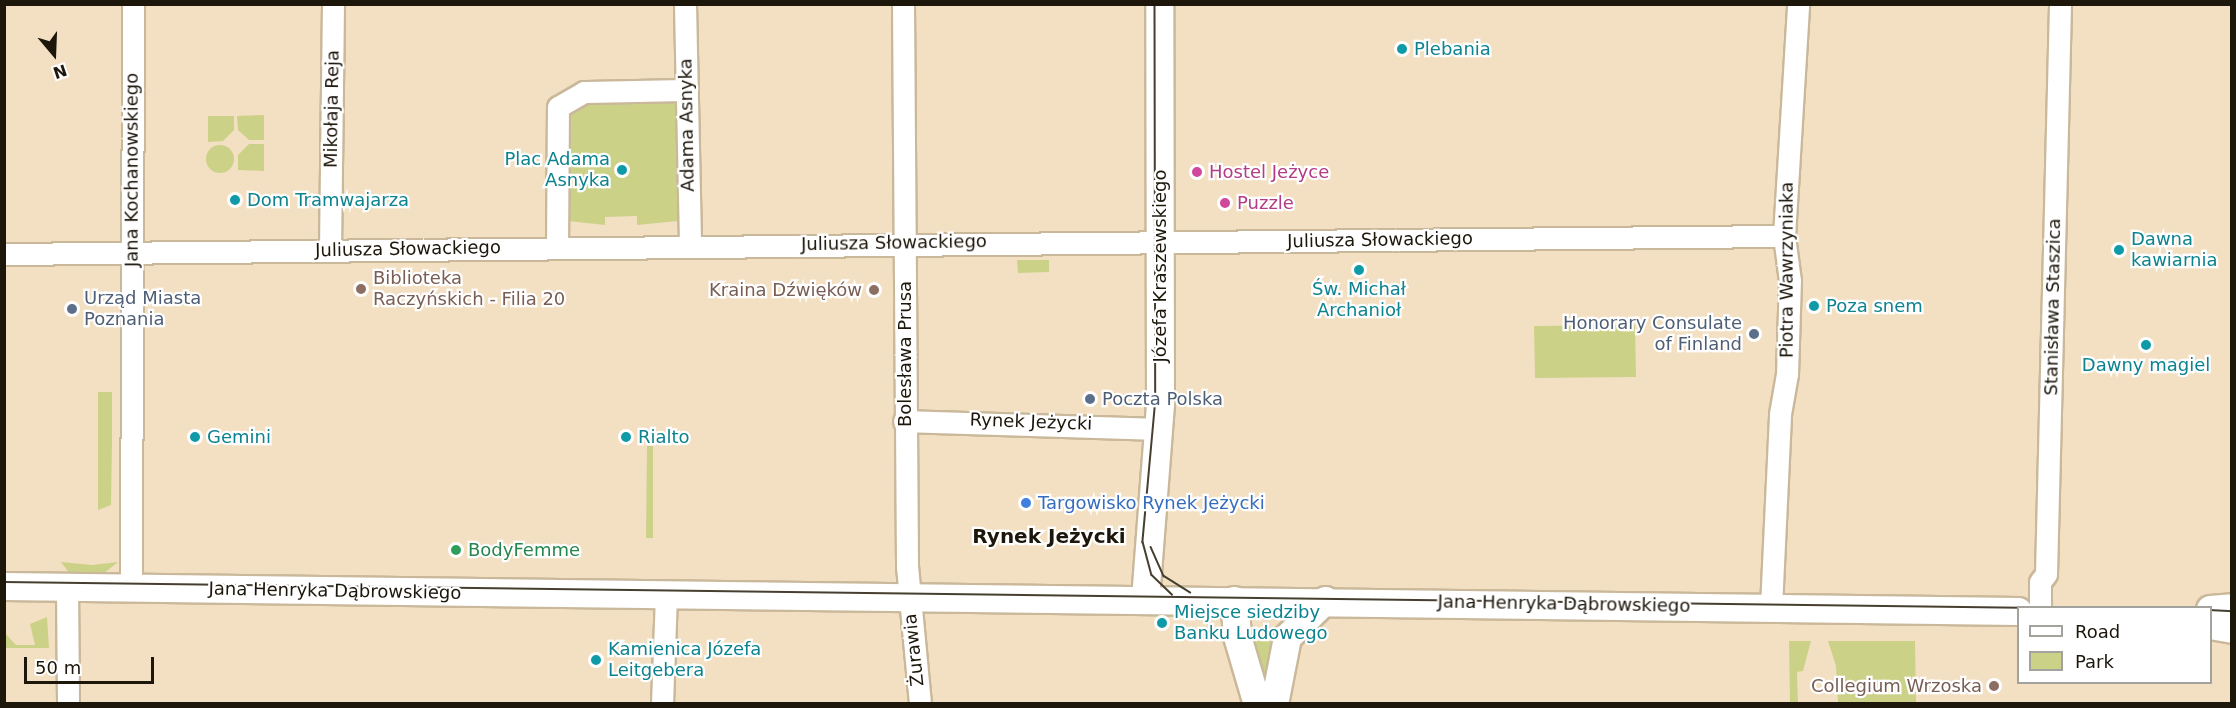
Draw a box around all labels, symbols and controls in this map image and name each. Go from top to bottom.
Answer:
north arrow [24,24,84,84]
place label: Plebania [1414,38,1491,60]
marker: Plebania [1395,42,1409,56]
street label: Mikołaja Reja [320,50,344,168]
street label: Adama Asnyka [675,58,699,192]
text: N [51,60,69,83]
street label: Jana Kochanowskiego [121,73,143,267]
place label: Plac Adama Asnyka [504,149,610,192]
place label: Hostel Jeżyce [1209,161,1329,183]
marker: Plac Adama Asnyka [615,163,629,177]
marker: Hostel Jeżyce [1190,165,1204,179]
street label: Józefa Kraszewskiego [1149,169,1171,363]
street label: Piotra Wawrzyniaka [1776,182,1798,358]
place label: Dom Tramwajarza [247,189,409,211]
place label: Puzzle [1237,192,1294,214]
marker: Dom Tramwajarza [228,193,242,207]
marker: Puzzle [1218,196,1232,210]
street label: Stanisława Staszica [2041,218,2065,396]
street label: Juliusza Słowackiego [1287,228,1473,252]
place label: Dawna kawiarnia [2131,229,2217,272]
street label: Juliusza Słowackiego [801,231,987,255]
street label: Juliusza Słowackiego [315,237,501,261]
marker: Dawna kawiarnia [2112,243,2126,257]
marker: Św. Michał Archanioł [1352,263,1366,277]
place label: Biblioteka Raczyńskich - Filia 20 [373,268,565,310]
place label: Kraina Dźwięków [709,279,862,301]
place label: Św. Michał Archanioł [1312,279,1406,322]
street label: Bolesława Prusa [894,281,916,427]
marker: Biblioteka Raczyńskich - Filia 20 [354,282,368,296]
marker: Kraina Dźwięków [867,283,881,297]
place label: Urząd Miasta Poznania [84,288,201,330]
place label: Poza snem [1826,295,1923,317]
marker: Poza snem [1807,299,1821,313]
marker: Urząd Miasta Poznania [65,302,79,316]
place label: Honorary Consulate of Finland [1563,313,1742,356]
marker: Honorary Consulate of Finland [1747,327,1761,341]
marker: Dawny magiel [2139,338,2153,352]
place label: Dawny magiel [2082,354,2210,376]
place label: Poczta Polska [1102,388,1223,410]
marker: Poczta Polska [1083,392,1097,406]
street label: Rynek Jeżycki [969,409,1093,435]
place label: Gemini [207,426,271,448]
place label: Rialto [638,426,690,448]
marker: Gemini [188,430,202,444]
marker: Rialto [619,430,633,444]
place label: Targowisko Rynek Jeżycki [1038,492,1265,514]
marker: Targowisko Rynek Jeżycki [1019,496,1033,510]
district label: Rynek Jeżycki [972,524,1126,548]
place label: BodyFemme [468,539,580,561]
marker: BodyFemme [449,543,463,557]
street label: Jana Henryka Dąbrowskiego [208,578,462,604]
street label: Jana Henryka Dąbrowskiego [1437,591,1691,617]
place label: Miejsce siedziby Banku Ludowego [1174,602,1328,644]
legend [2017,606,2212,684]
street label: Żurawia [899,613,929,687]
marker: Miejsce siedziby Banku Ludowego [1155,616,1169,630]
text: Road [2075,621,2120,642]
place label: Kamienica Józefa Leitgebera [608,639,761,682]
scale bar [27,645,158,683]
text: Park [2075,651,2114,672]
marker: Kamienica Józefa Leitgebera [589,653,603,667]
text: 50 m [35,657,81,678]
place label: Collegium Wrzoska [1811,675,1982,697]
marker: Collegium Wrzoska [1987,679,2001,693]

